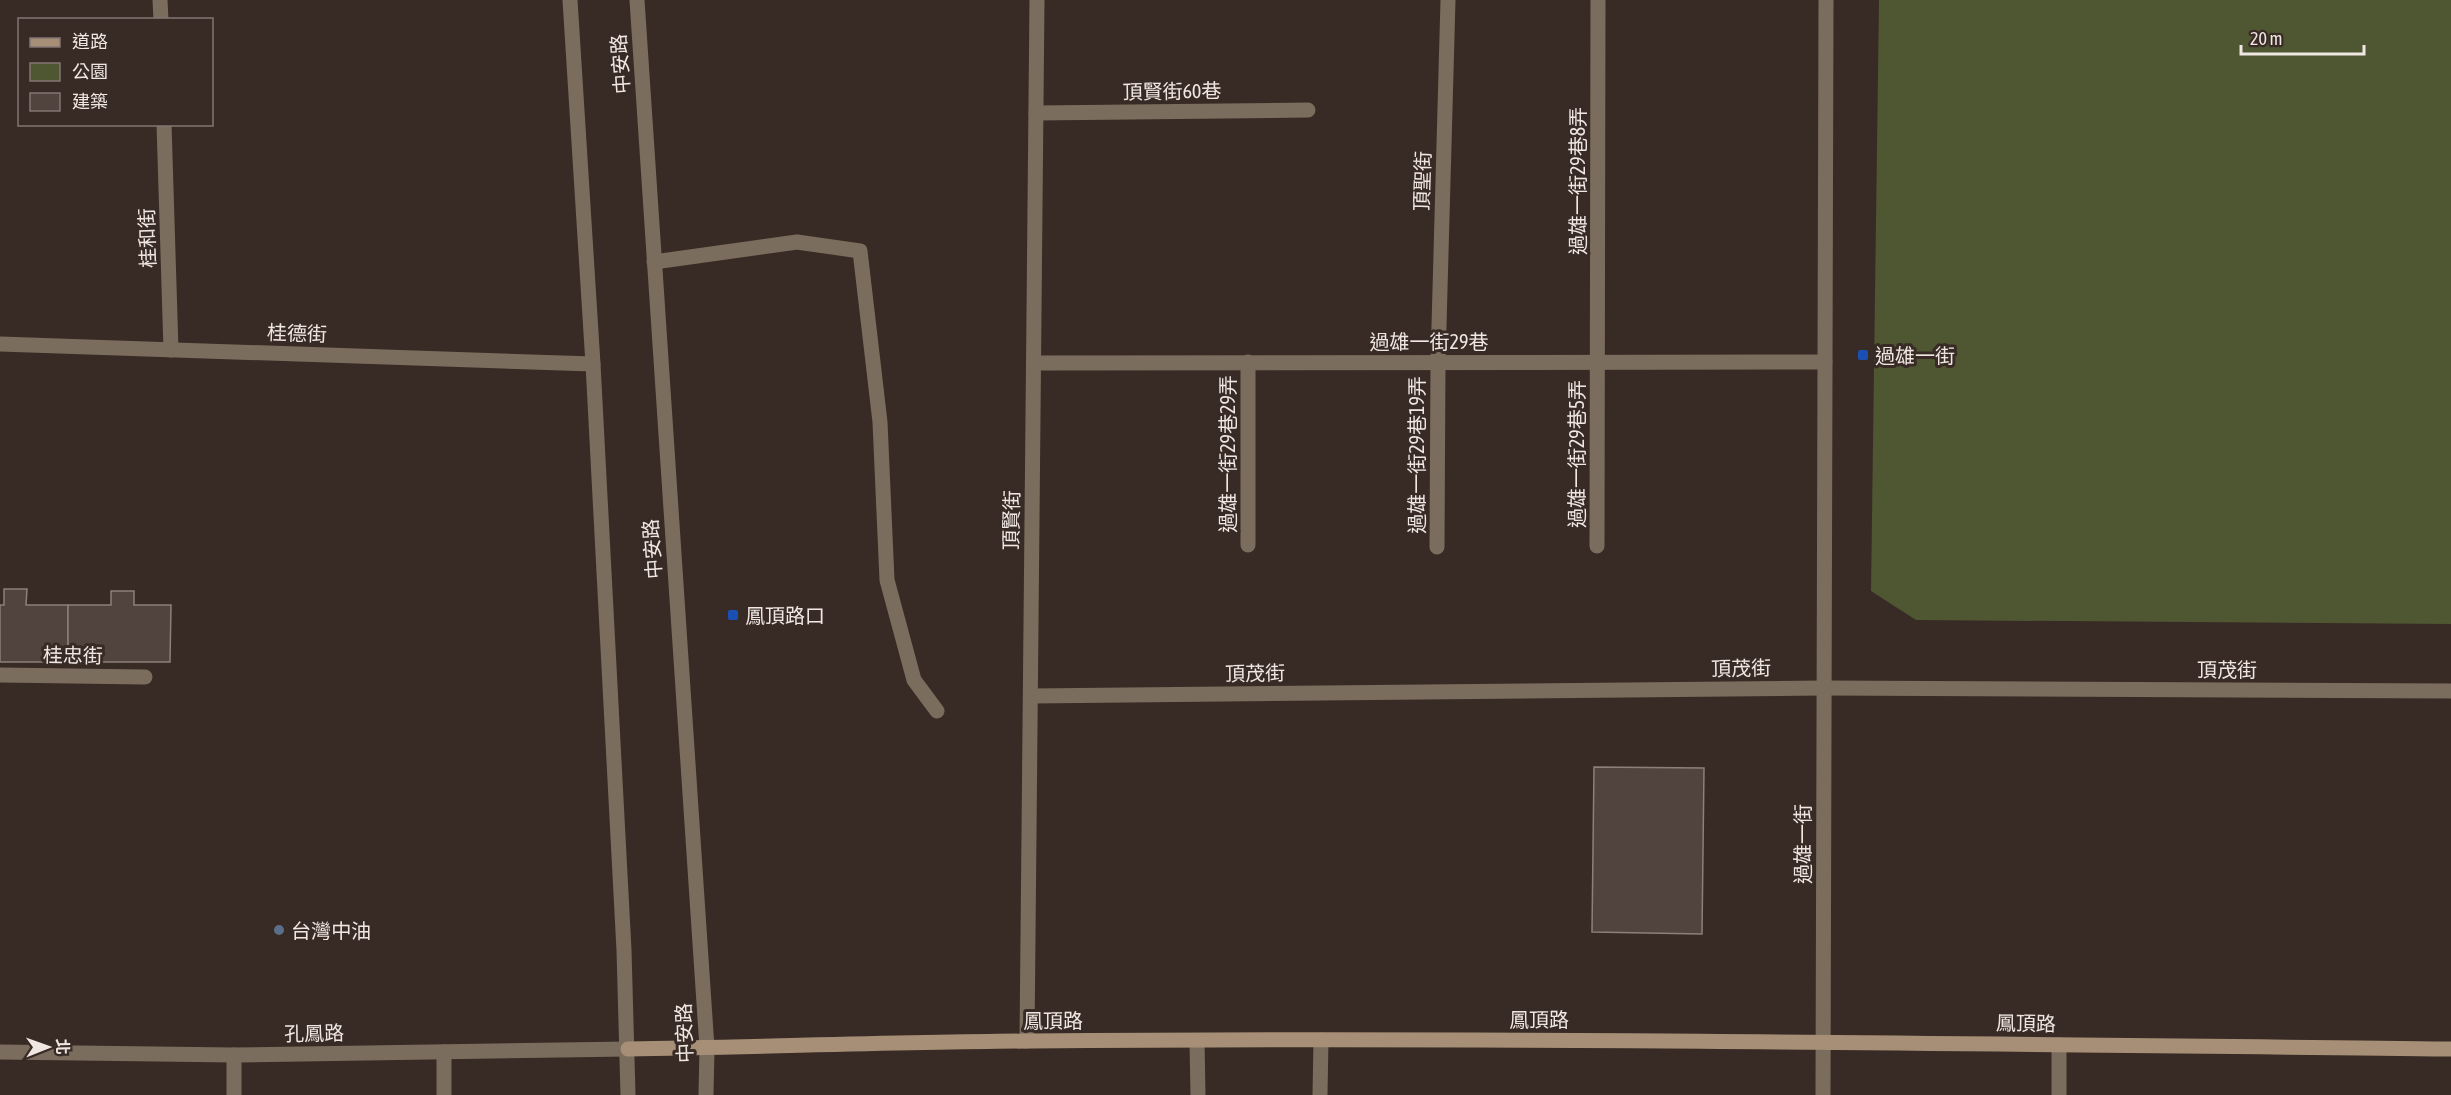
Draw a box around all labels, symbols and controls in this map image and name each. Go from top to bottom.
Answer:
legend [18,18,213,126]
scale bar [2241,18,2364,56]
text: 20 m [2250,28,2282,49]
text: 道路 [72,31,108,52]
street label: 中安路 [606,33,634,95]
text: 公園 [72,61,108,82]
street label: 頂賢街60巷 [1122,79,1222,103]
text: 建築 [72,91,108,112]
street label: 過雄一街29巷8弄 [1566,107,1589,255]
street label: 頂聖街 [1409,151,1435,211]
street label: 桂和街 [134,208,160,268]
street label: 桂德街 [267,320,327,346]
street label: 過雄一街29巷 [1370,330,1488,353]
place label: 過雄一街 [1875,344,1955,367]
marker: 過雄一街 [1856,348,1870,362]
street label: 過雄一街29巷29弄 [1216,375,1239,533]
street label: 過雄一街29巷19弄 [1405,376,1428,534]
street label: 過雄一街29巷5弄 [1565,380,1588,528]
street label: 頂賢街 [999,490,1023,550]
street label: 中安路 [638,518,666,580]
place label: 鳳頂路口 [745,604,825,627]
marker: 鳳頂路口 [726,608,740,622]
street label: 桂忠街 [43,643,103,667]
street label: 頂茂街 [1711,656,1771,680]
street label: 頂茂街 [2197,658,2257,681]
street label: 頂茂街 [1225,661,1285,685]
street label: 過雄一街 [1791,804,1814,884]
place label: 台灣中油 [291,919,371,942]
marker: 台灣中油 [272,923,286,937]
street label: 中安路 [671,1003,697,1063]
street label: 鳳頂路 [1509,1008,1569,1031]
street label: 鳳頂路 [1023,1009,1083,1032]
street label: 鳳頂路 [1996,1011,2056,1035]
north arrow [18,1017,78,1077]
street label: 孔鳳路 [284,1021,344,1045]
text: 北 [54,1039,72,1055]

